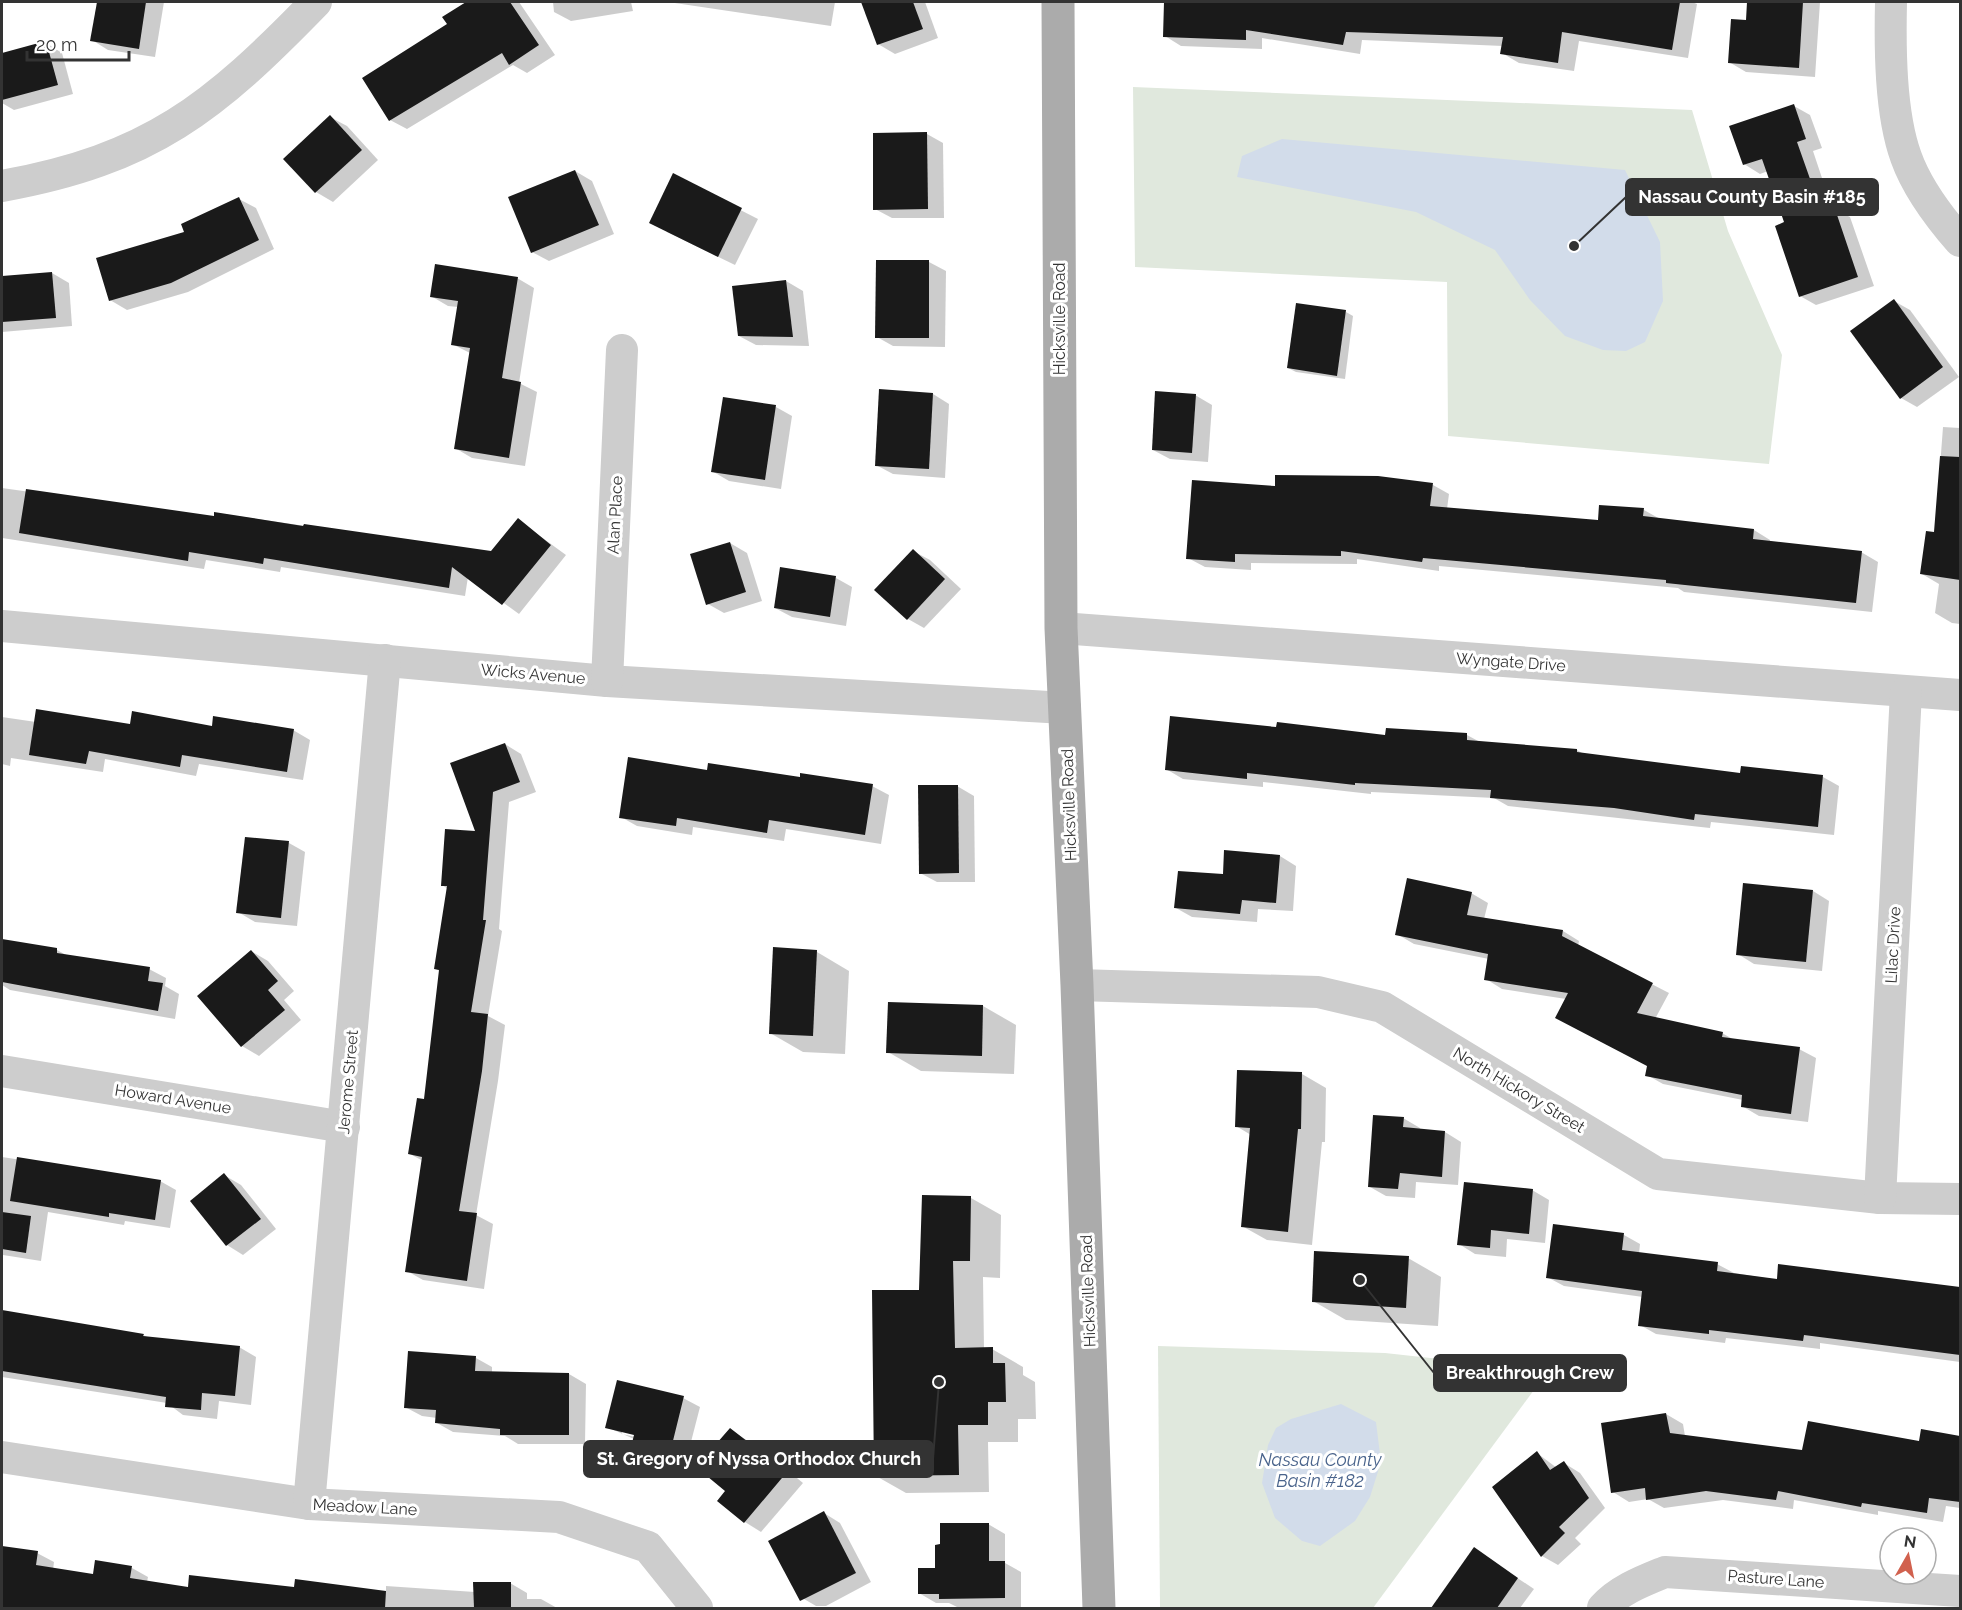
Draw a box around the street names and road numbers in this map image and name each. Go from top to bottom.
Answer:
street label: Hicksville Road [1050,263,1069,375]
street label: Alan Place [603,475,627,555]
street label: Wyngate Drive [1455,649,1567,675]
street label: Wicks Avenue [480,660,586,688]
street label: Hicksville Road [1058,748,1080,862]
street label: Lilac Drive [1881,906,1905,984]
street label: Jerome Street [334,1029,362,1135]
street label: North Hickory Street [1450,1043,1589,1137]
street label: Howard Avenue [113,1080,233,1118]
street label: Hicksville Road [1077,1234,1099,1348]
street label: Meadow Lane [312,1495,418,1519]
street label: Pasture Lane [1727,1566,1825,1592]

